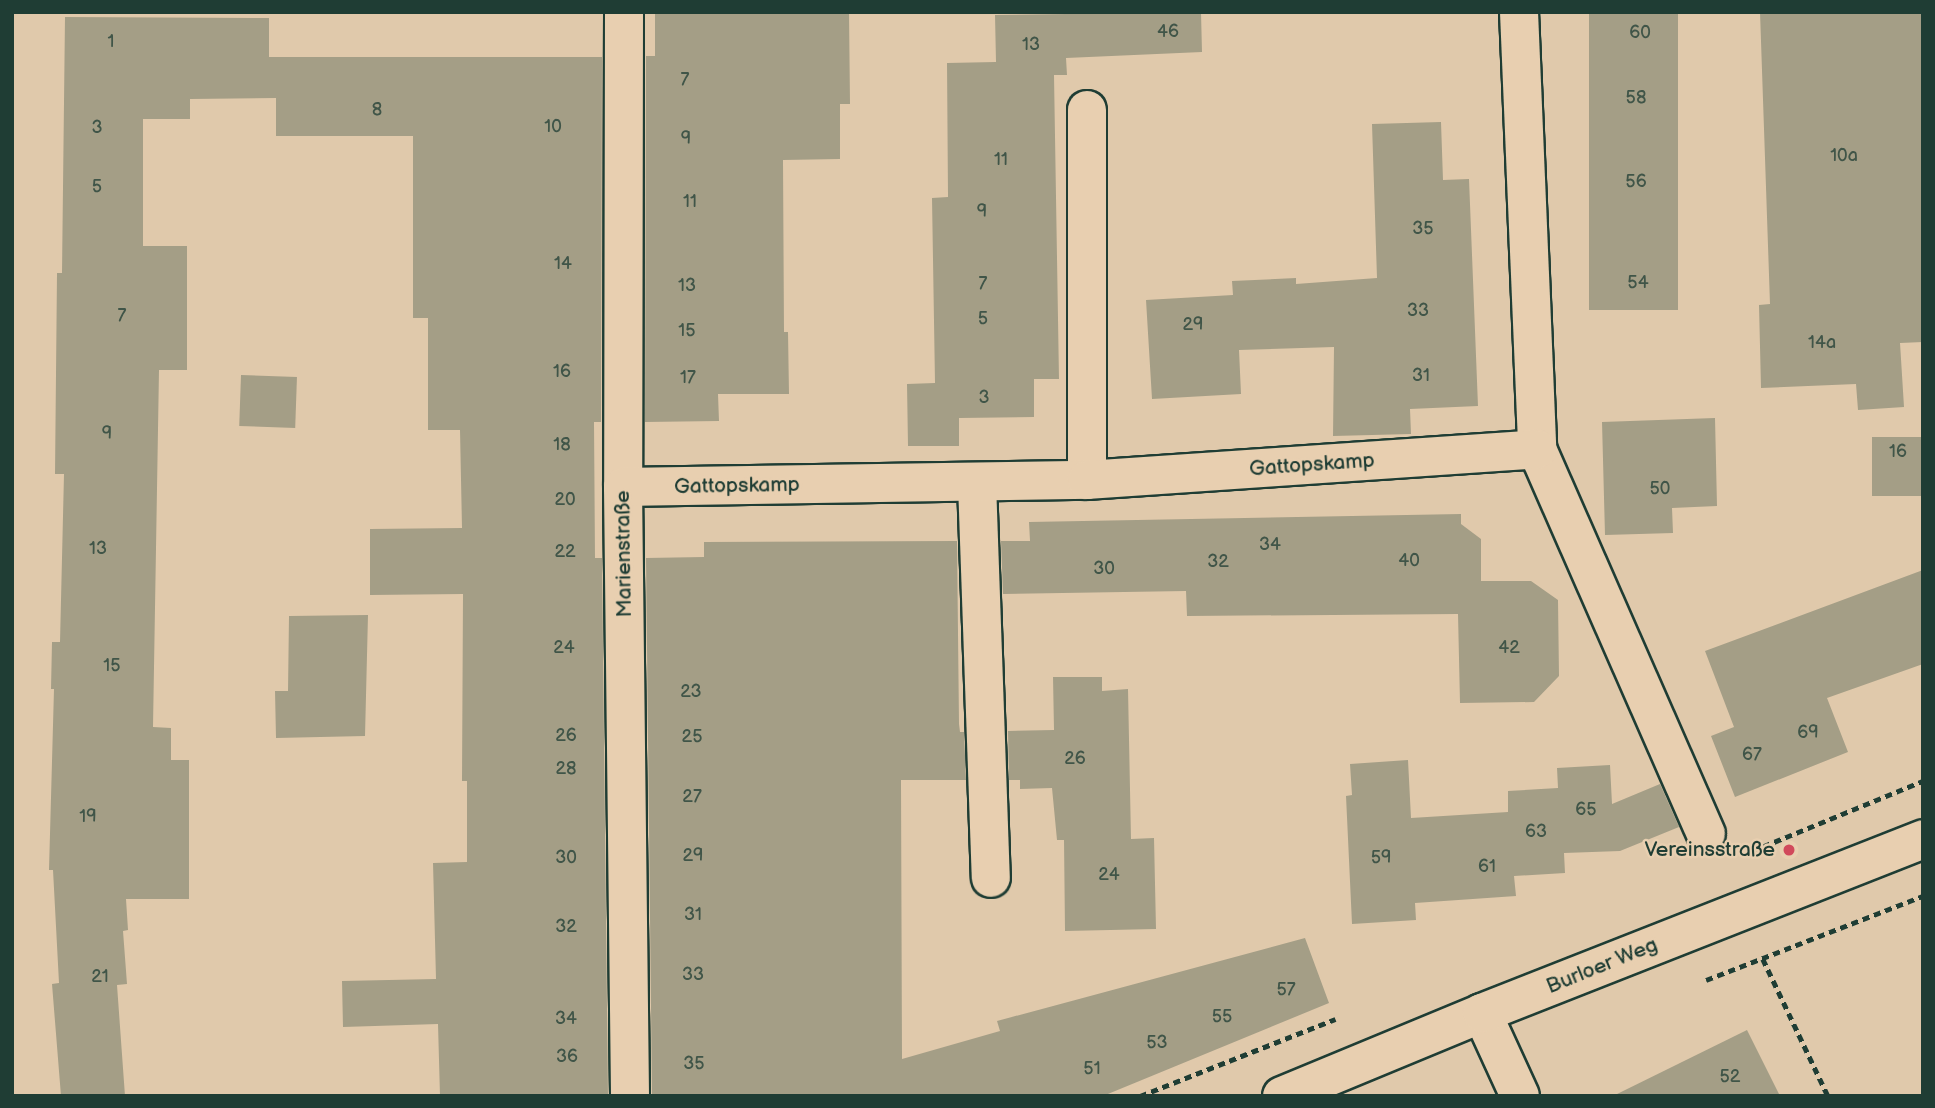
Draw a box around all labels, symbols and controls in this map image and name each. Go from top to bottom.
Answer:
house number: 46 [1157,21,1179,43]
house number: 60 [1629,22,1651,44]
house number: 1 [108,31,114,53]
house number: 13 [1022,34,1040,56]
house number: 7 [681,69,689,91]
house number: 58 [1626,87,1646,109]
house number: 8 [372,99,382,121]
house number: 10 [544,116,562,138]
house number: 3 [91,117,103,139]
house number: 9 [681,128,691,150]
house number: 10a [1830,145,1858,167]
house number: 11 [994,149,1008,171]
house number: 56 [1625,171,1647,193]
house number: 5 [92,176,102,198]
house number: 11 [683,191,697,213]
house number: 9 [977,201,987,223]
house number: 35 [1412,218,1434,240]
house number: 14 [554,253,572,275]
house number: 54 [1627,272,1649,294]
house number: 7 [979,273,987,295]
house number: 13 [678,275,696,297]
house number: 33 [1407,300,1429,322]
house number: 7 [118,305,126,327]
house number: 5 [978,308,988,330]
house number: 29 [1182,314,1204,336]
house number: 15 [678,320,696,342]
house number: 14a [1808,332,1836,354]
house number: 16 [553,361,571,383]
house number: 31 [1412,365,1430,387]
house number: 17 [680,367,696,389]
house number: 3 [978,387,990,409]
house number: 9 [102,423,112,445]
house number: 18 [553,434,571,456]
house number: 16 [1889,441,1907,463]
street label: Gattopskamp [1248,448,1376,482]
street label: Gattopskamp [674,472,800,500]
house number: 50 [1650,478,1670,500]
house number: 20 [554,489,576,511]
street label: Marienstraße [610,490,638,618]
house number: 34 [1259,534,1281,556]
house number: 13 [89,538,107,560]
house number: 22 [554,541,576,563]
house number: 40 [1398,550,1420,572]
house number: 32 [1207,551,1229,573]
house number: 30 [1093,558,1115,580]
house number: 24 [553,637,575,659]
house number: 42 [1498,637,1520,659]
house number: 15 [103,655,121,677]
house number: 23 [680,681,702,703]
house number: 69 [1797,722,1819,744]
house number: 26 [555,725,577,747]
house number: 25 [682,726,702,748]
house number: 67 [1742,744,1762,766]
house number: 26 [1064,748,1086,770]
house number: 28 [555,758,577,780]
house number: 27 [682,786,702,808]
house number: 65 [1575,799,1597,821]
house number: 19 [79,806,97,828]
house number: 63 [1525,821,1547,843]
place label: Vereinsstraße [1644,837,1775,863]
marker: Vereinsstraße [1781,842,1797,858]
house number: 29 [682,845,704,867]
house number: 30 [555,847,577,869]
house number: 59 [1371,847,1391,869]
house number: 61 [1478,856,1496,878]
house number: 24 [1098,864,1120,886]
house number: 31 [684,904,702,926]
house number: 32 [555,916,577,938]
street label: Burloer Weg [1542,932,1662,1000]
house number: 33 [682,964,704,986]
house number: 21 [91,966,109,988]
house number: 57 [1276,979,1296,1001]
house number: 55 [1212,1006,1232,1028]
house number: 34 [555,1008,577,1030]
house number: 53 [1146,1032,1168,1054]
house number: 36 [556,1046,578,1068]
house number: 35 [683,1053,705,1075]
house number: 51 [1083,1058,1101,1080]
house number: 52 [1720,1066,1740,1088]

